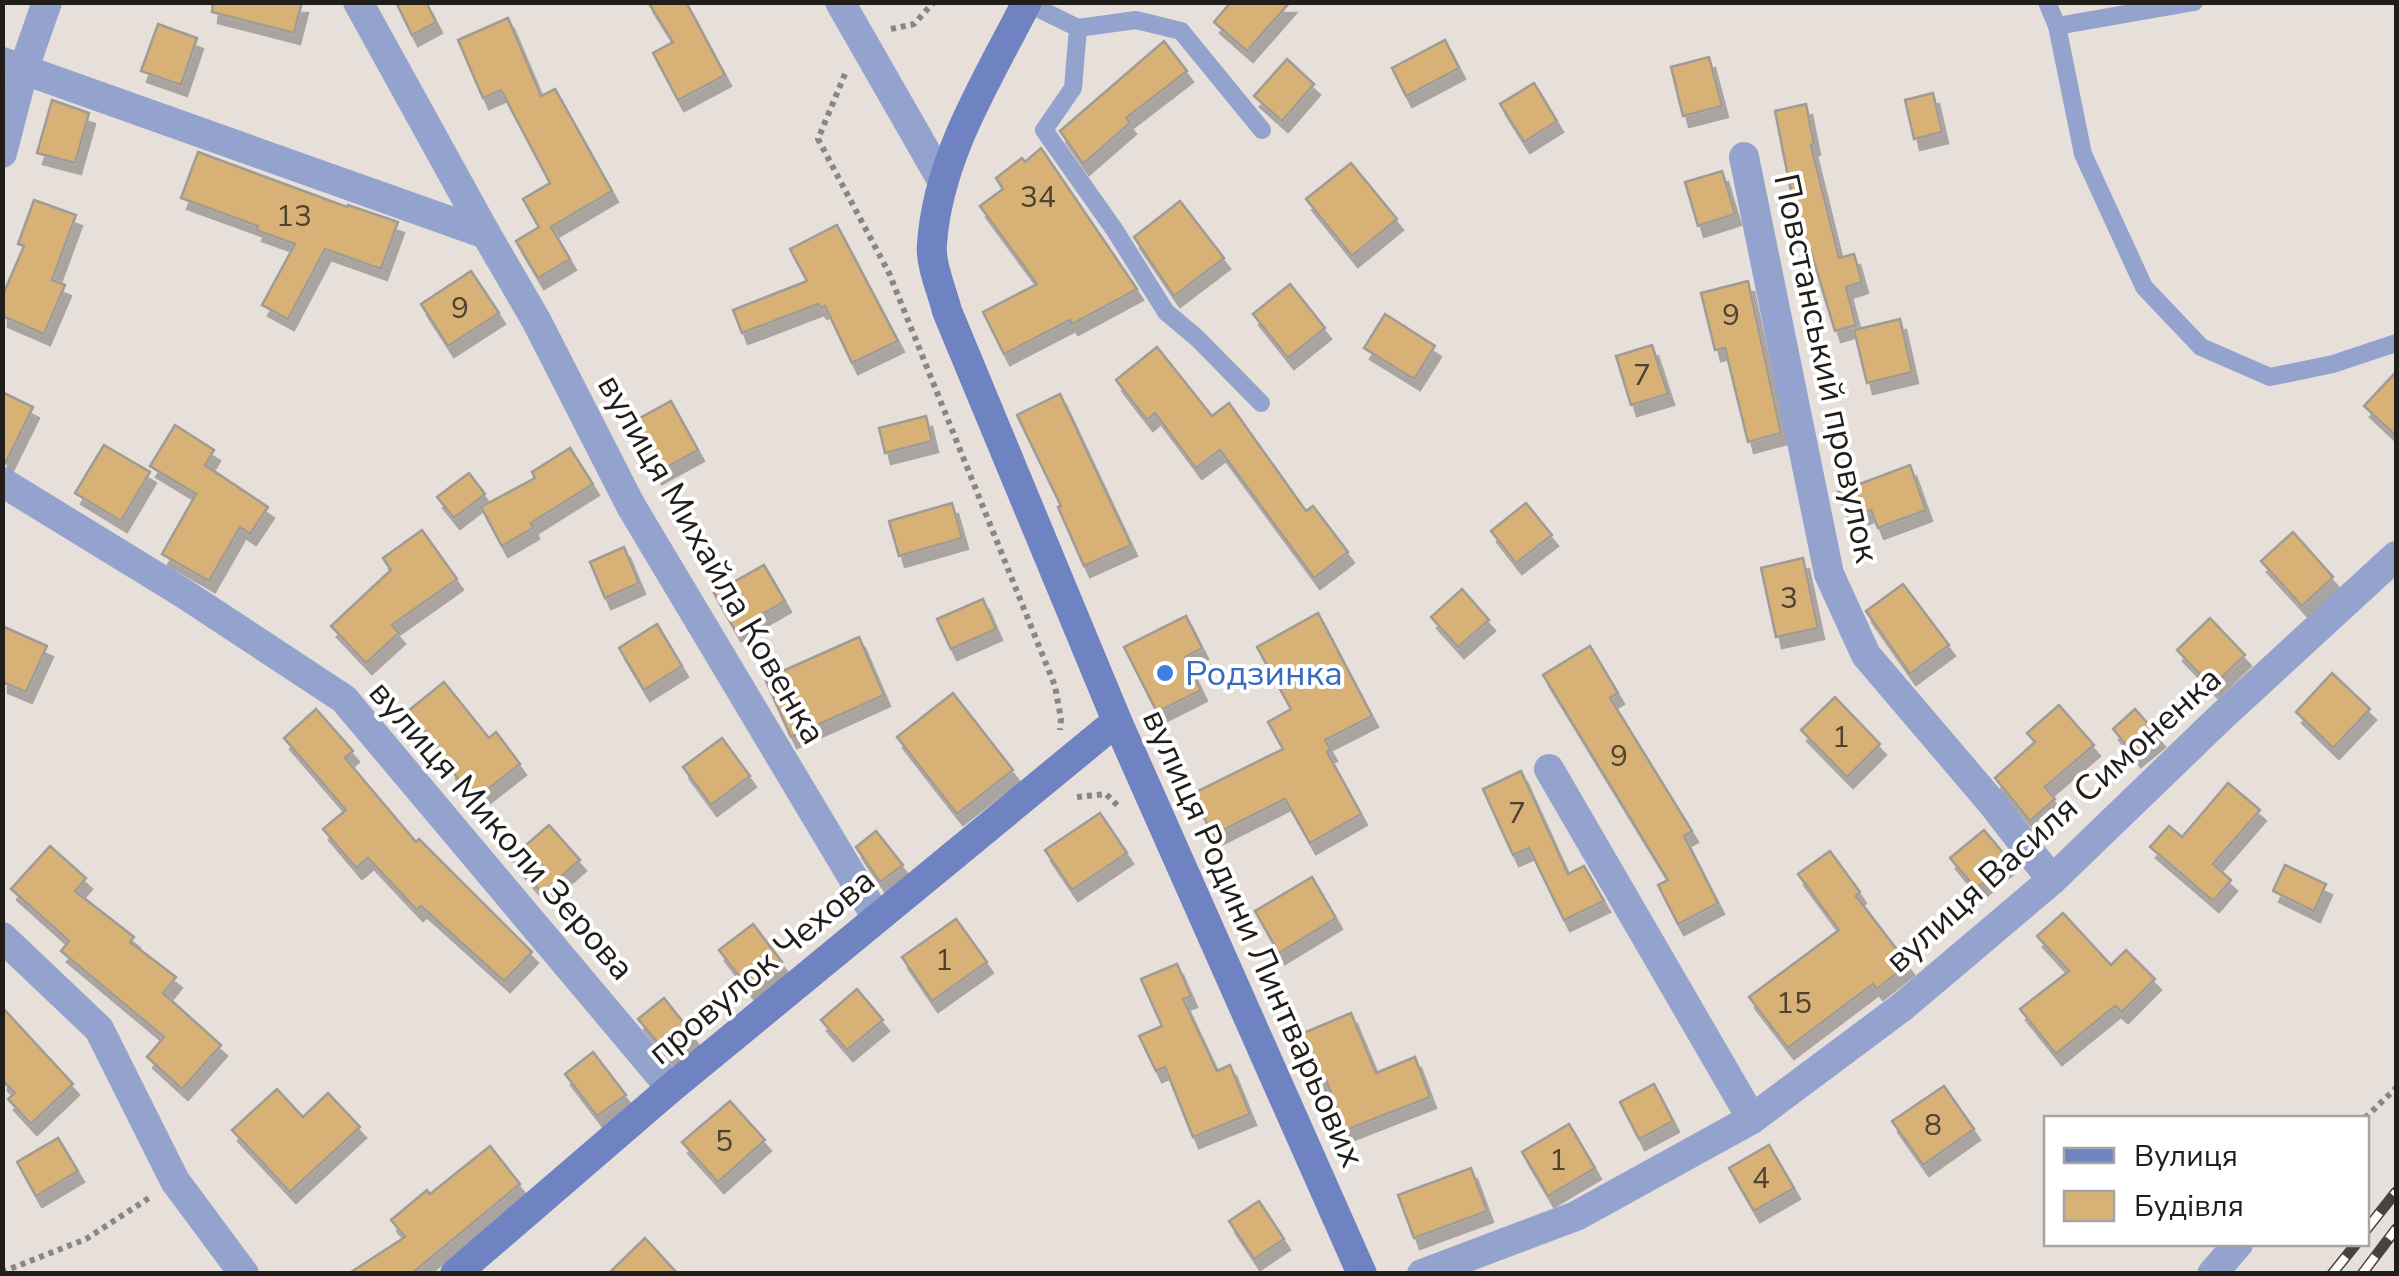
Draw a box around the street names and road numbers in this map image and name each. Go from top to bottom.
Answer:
street label: Повстанський провулок [1762,169,1891,567]
street label: вулиця Михайла Ковенка [586,366,837,753]
street label: вулиця Василя Симоненка [1875,656,2232,983]
street label: вулиця Миколи Зерова [358,670,645,990]
street label: вулиця Родини Линтварьових [1131,702,1376,1175]
street label: провулок Чехова [638,857,885,1075]

